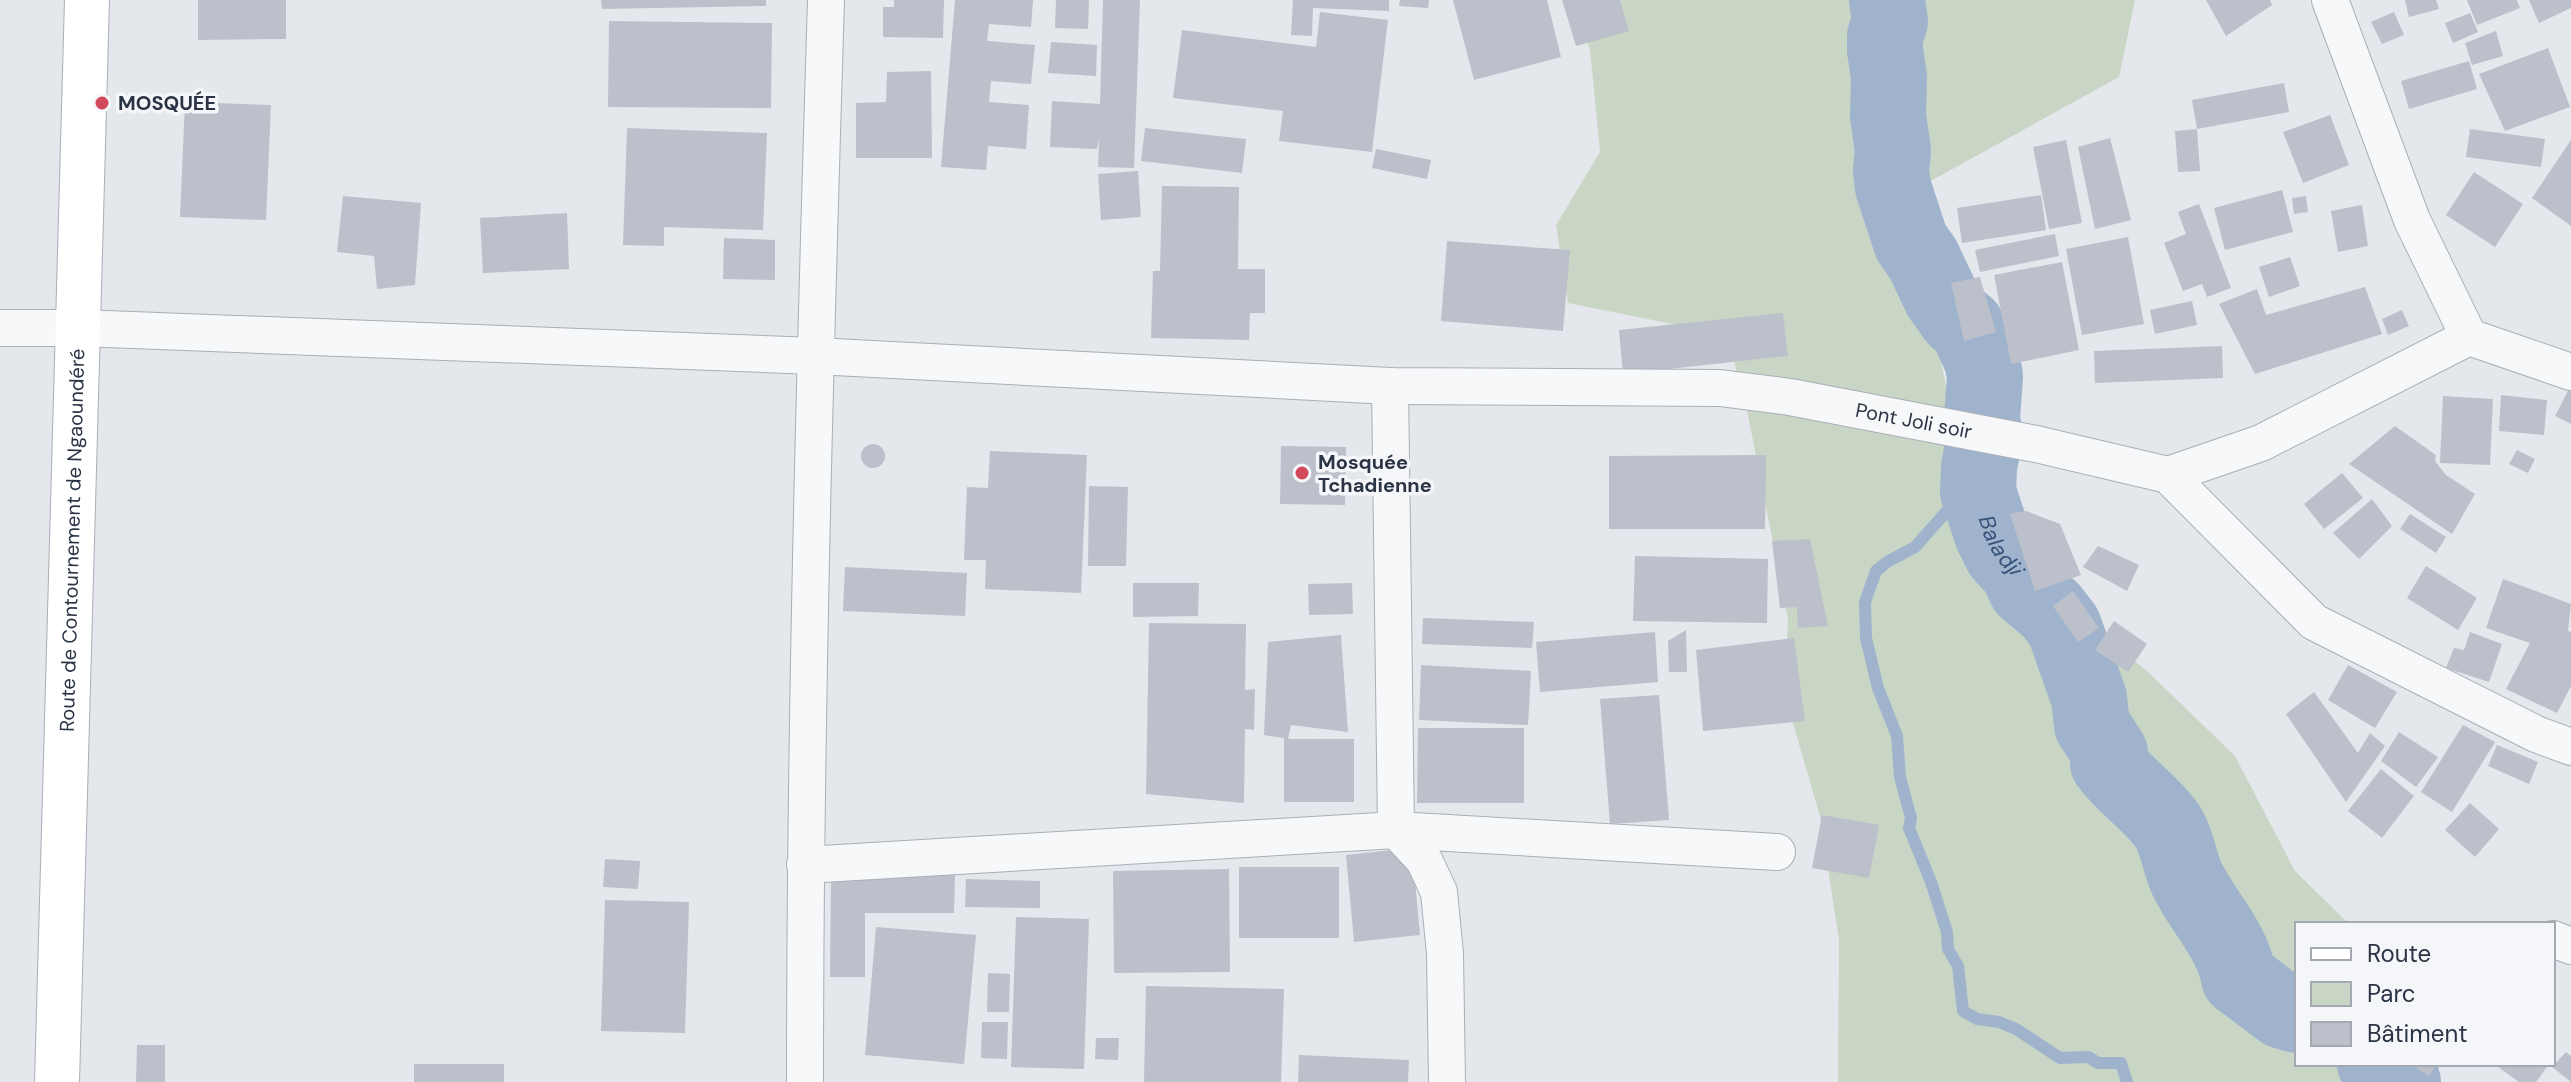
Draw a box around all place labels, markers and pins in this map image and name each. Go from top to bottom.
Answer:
place label: MOSQUÉE [118,90,216,116]
marker: MOSQUÉE [93,94,111,112]
place label: Mosquée Tchadienne [1318,449,1432,498]
marker: Mosquée Tchadienne [1293,464,1311,482]

